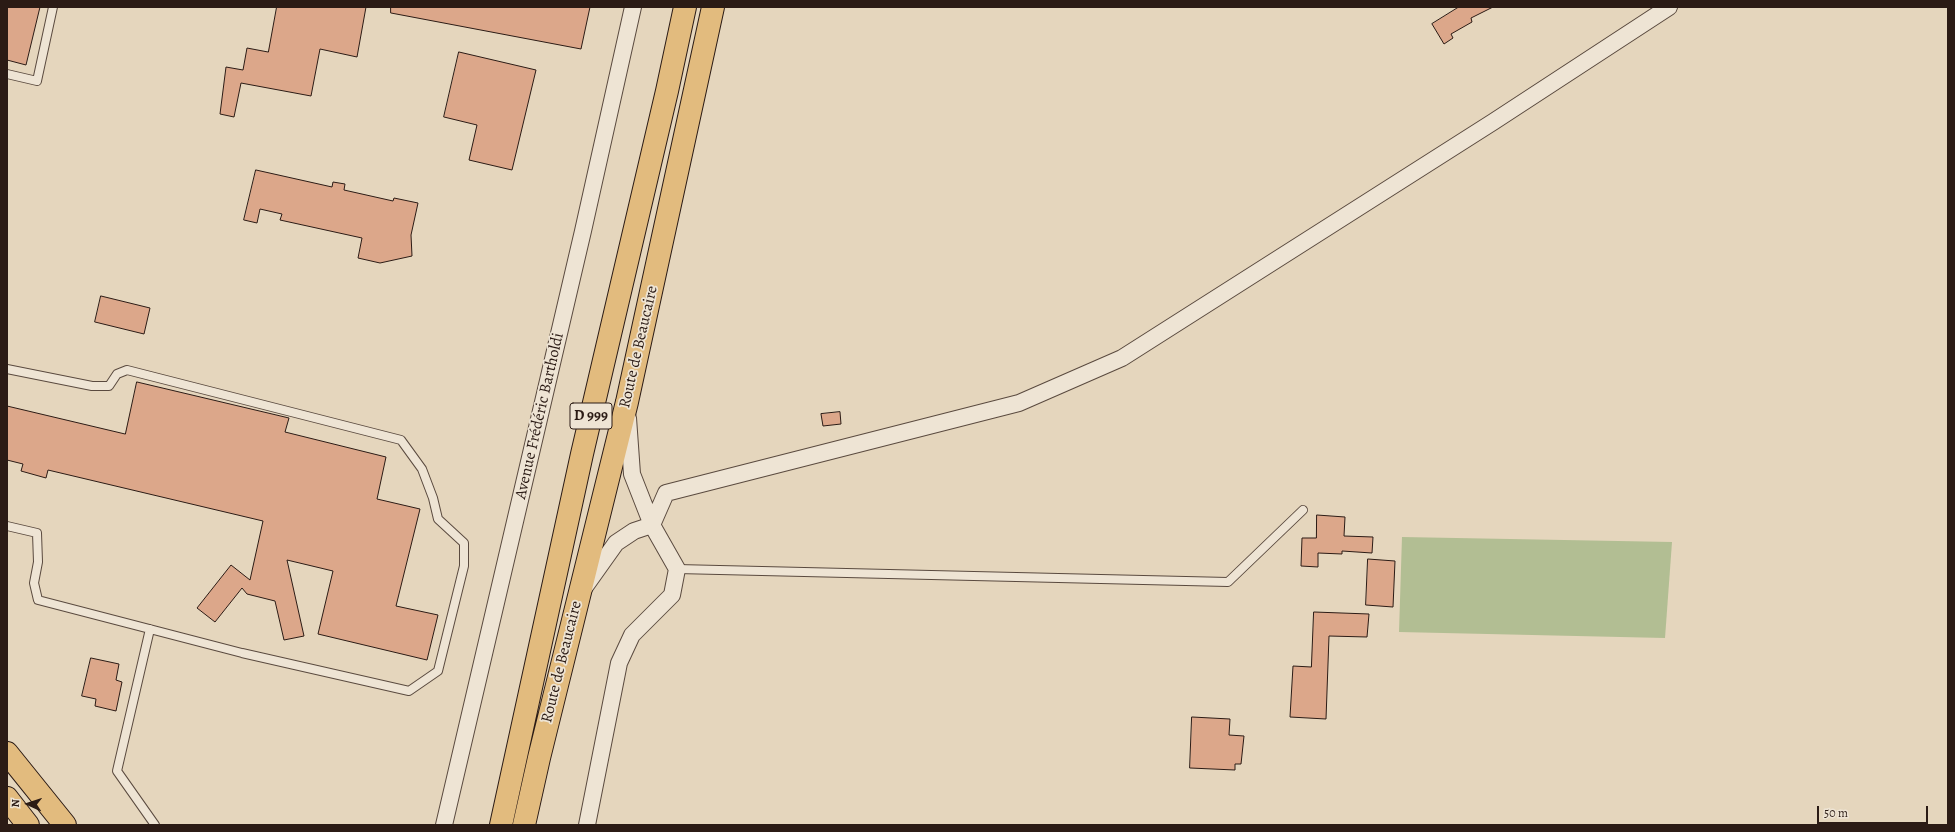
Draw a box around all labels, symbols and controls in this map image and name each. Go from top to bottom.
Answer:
street label: Route de Beaucaire [616,284,662,410]
street label: Avenue Frédéric Bartholdi [512,331,568,501]
road number: D 999 [570,403,612,429]
street label: Route de Beaucaire [538,599,586,725]
north arrow [8,784,48,824]
scale bar [1819,798,1930,824]
text: N [8,799,23,808]
text: 50 m [1824,805,1848,821]

